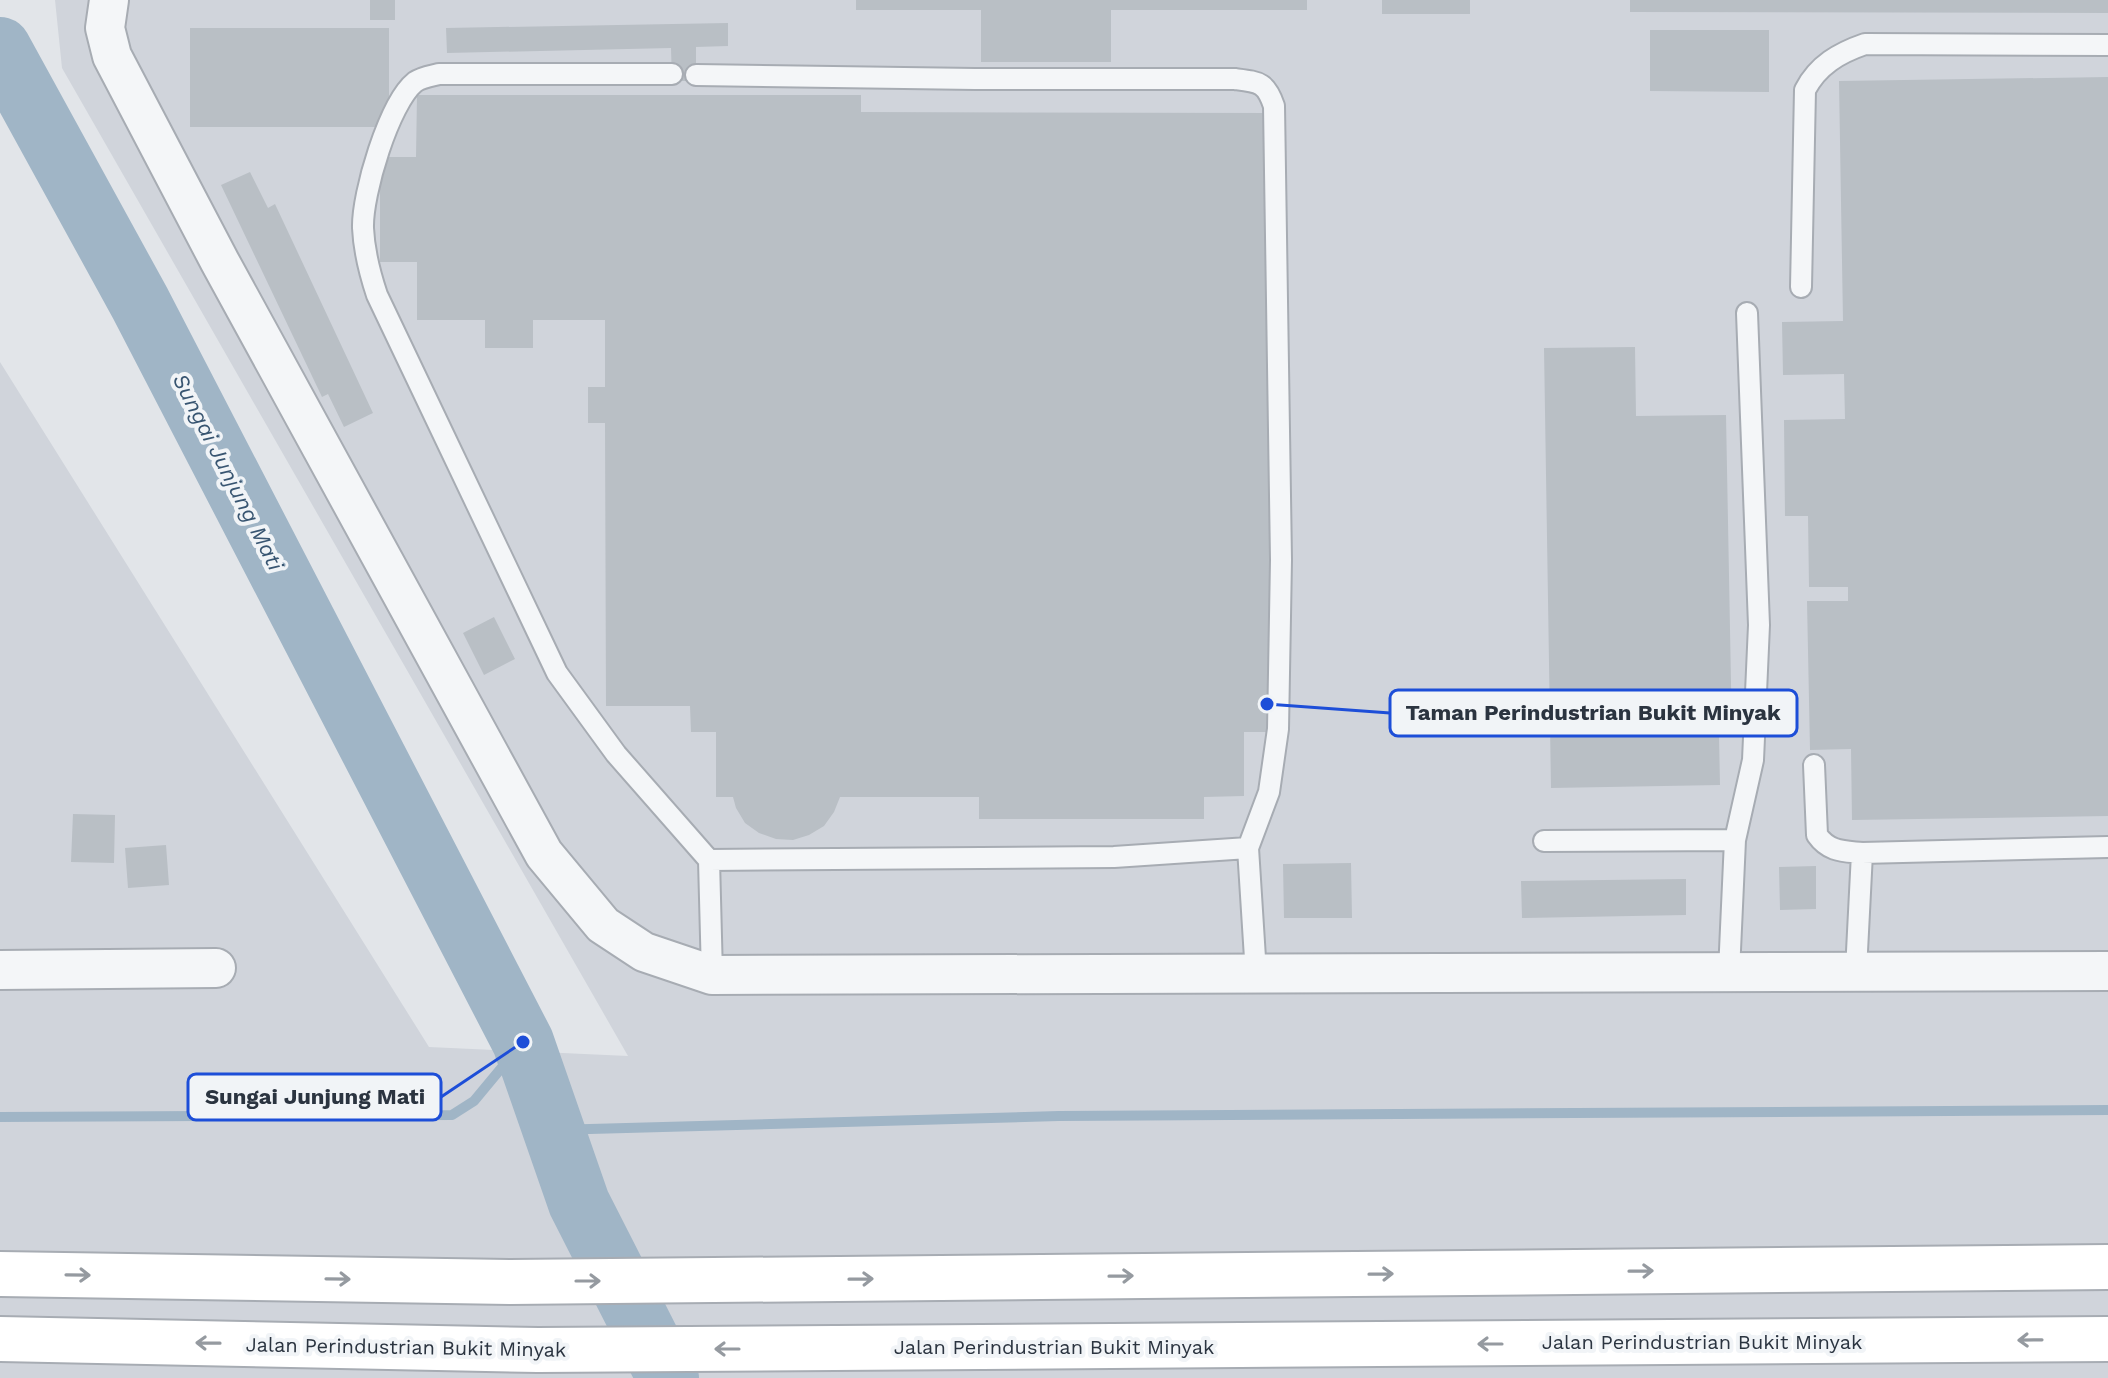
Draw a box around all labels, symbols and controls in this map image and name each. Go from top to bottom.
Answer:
water label: Sungai Junjung Mati [168,369,289,576]
callout: Taman Perindustrian Bukit Minyak [1390,690,1797,736]
text: Taman Perindustrian Bukit Minyak [1405,700,1781,725]
callout: Sungai Junjung Mati [188,1074,441,1120]
text: Sungai Junjung Mati [205,1084,425,1109]
one-way arrow [1627,1264,1654,1279]
one-way arrow [1367,1266,1394,1282]
one-way arrow [64,1267,91,1283]
one-way arrow [1107,1268,1134,1284]
one-way arrow [324,1271,351,1287]
one-way arrow [847,1271,874,1287]
one-way arrow [574,1273,601,1289]
street label: Jalan Perindustrian Bukit Minyak [1542,1330,1862,1354]
street label: Jalan Perindustrian Bukit Minyak [246,1332,566,1362]
one-way arrow [2017,1332,2044,1348]
street label: Jalan Perindustrian Bukit Minyak [894,1335,1214,1359]
one-way arrow [195,1336,222,1351]
one-way arrow [1477,1336,1504,1352]
one-way arrow [714,1341,741,1357]

